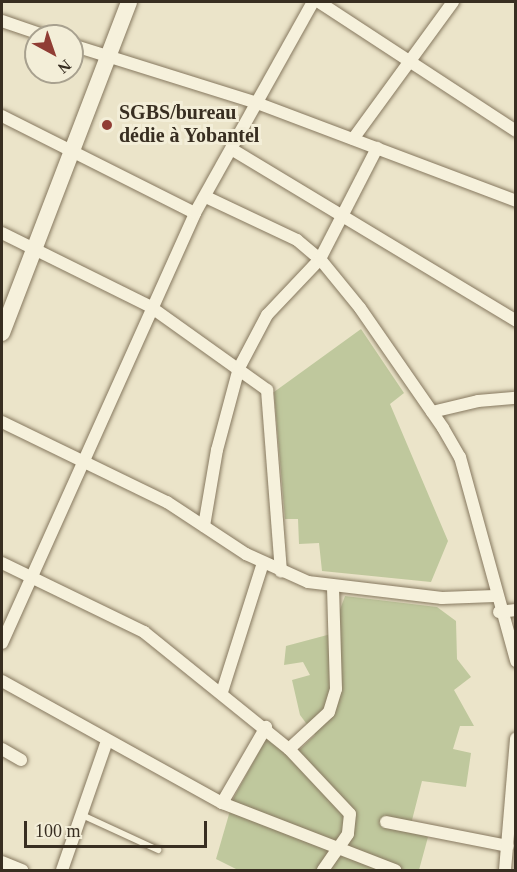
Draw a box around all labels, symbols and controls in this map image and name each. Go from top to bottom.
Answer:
north arrow [24,24,84,84]
text: N [55,56,74,77]
place label: SGBS/bureau dédie à Yobantel [119,101,260,148]
marker: SGBS/bureau dédie à Yobantel [100,118,114,132]
scale bar [27,809,210,847]
text: 100 m [35,821,81,841]

